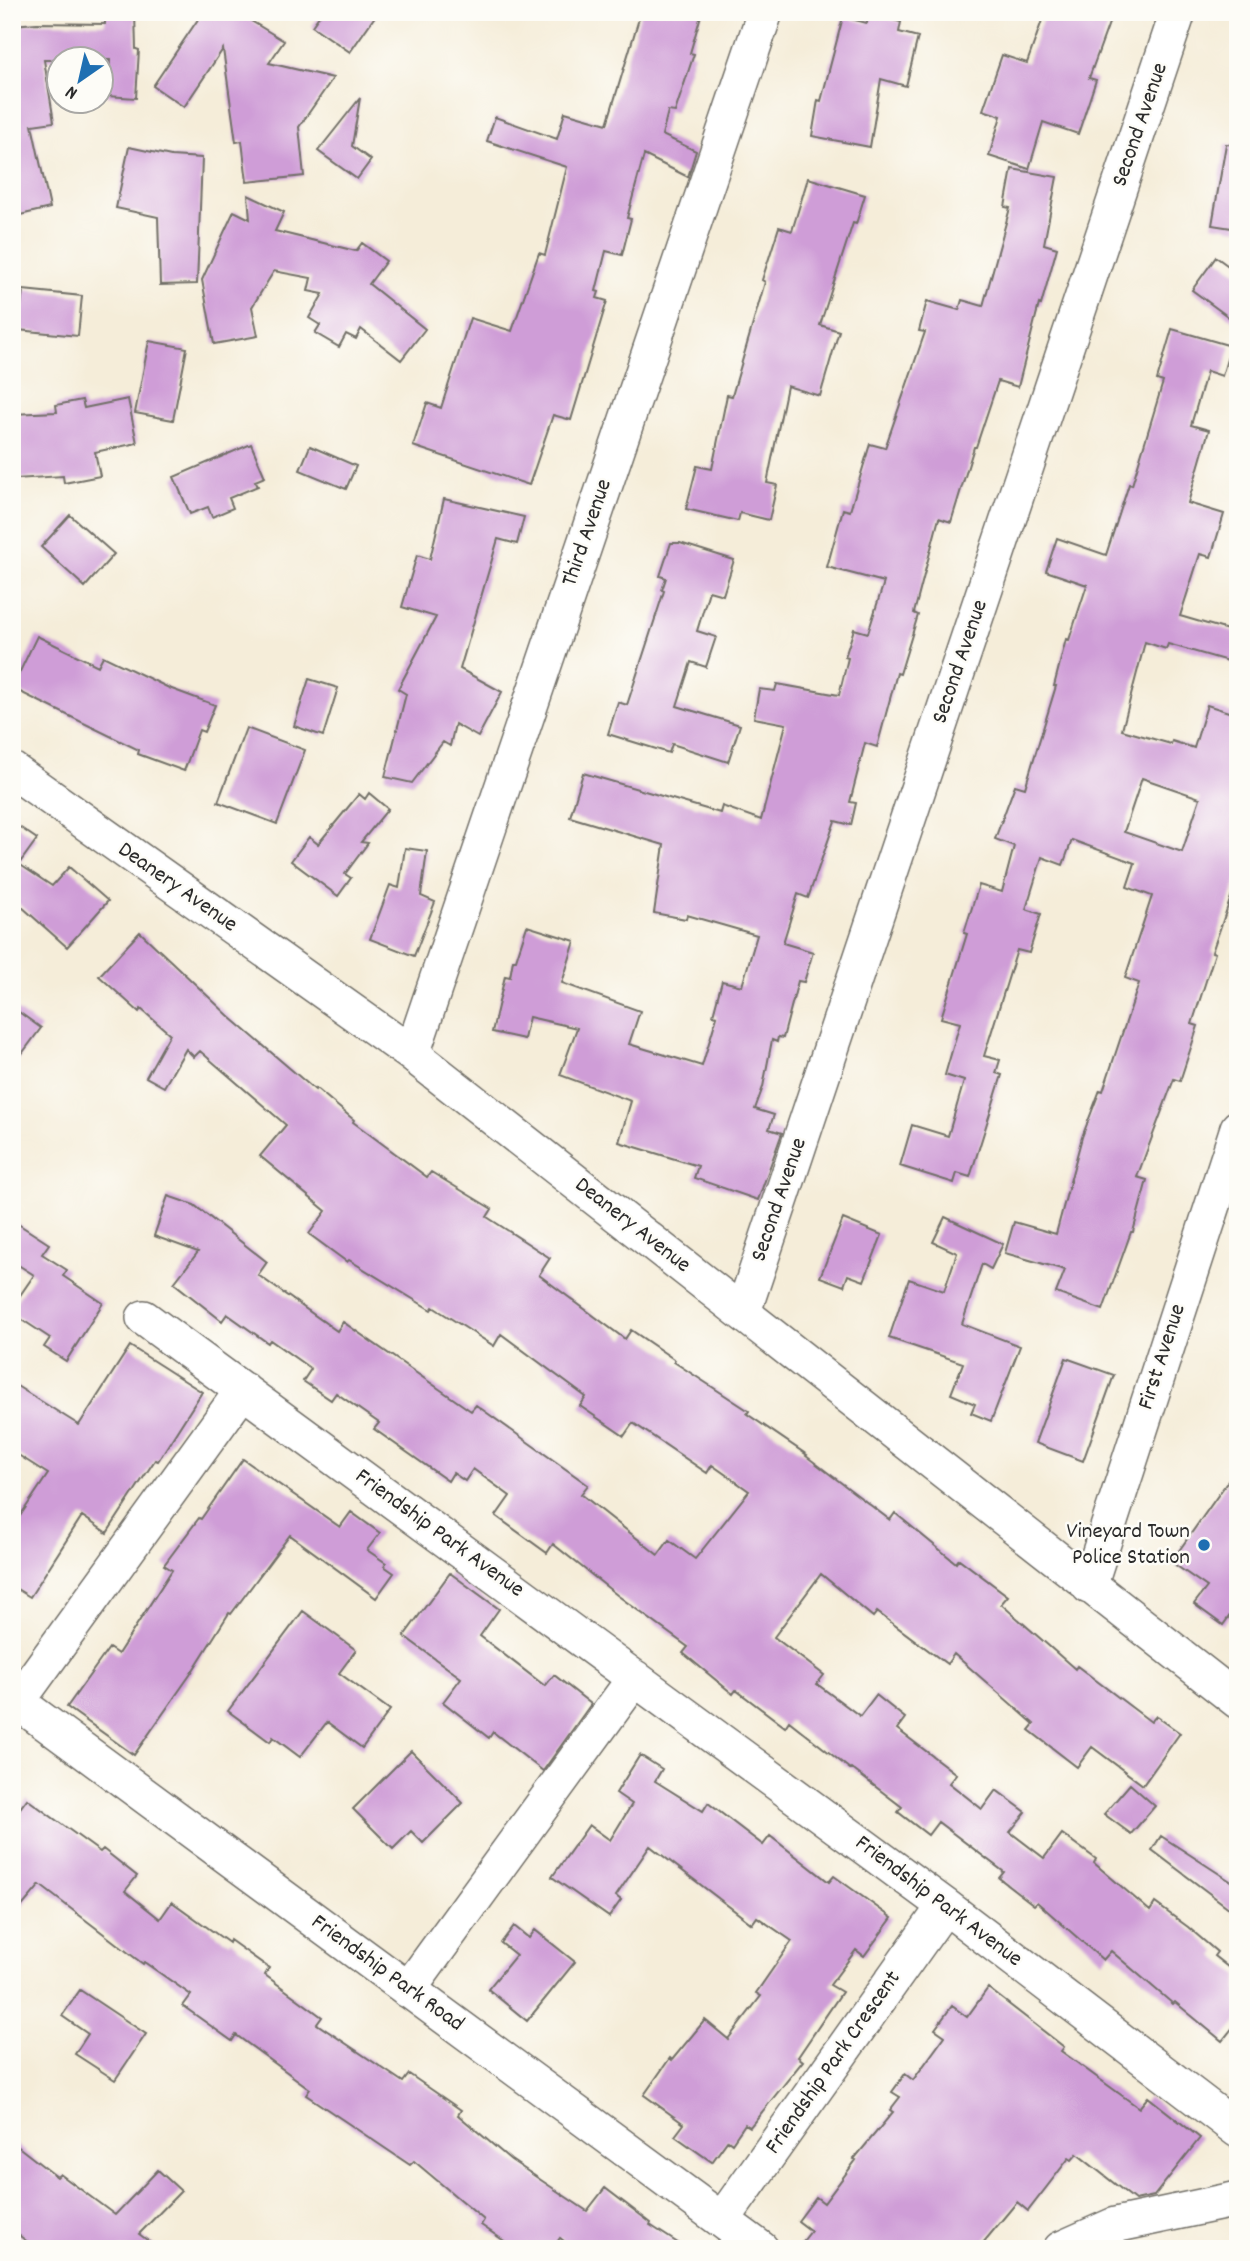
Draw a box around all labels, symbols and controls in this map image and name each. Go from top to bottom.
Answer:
north arrow [46,46,116,116]
street label: Second Avenue [1104,58,1178,192]
text: N [61,77,84,105]
street label: Third Avenue [554,475,622,591]
street label: Second Avenue [924,595,998,729]
street label: Deanery Avenue [110,834,244,942]
street label: Second Avenue [743,1133,817,1267]
street label: Deanery Avenue [567,1170,697,1282]
street label: First Avenue [1130,1300,1196,1414]
street label: Friendship Park Avenue [348,1461,530,1607]
place label: Vineyard Town Police Station [1066,1516,1190,1575]
marker: Vineyard Town Police Station [1196,1537,1212,1553]
street label: Friendship Park Avenue [847,1828,1029,1976]
street label: Friendship Park Road [304,1907,470,2041]
street label: Friendship Park Crescent [758,1964,910,2162]

